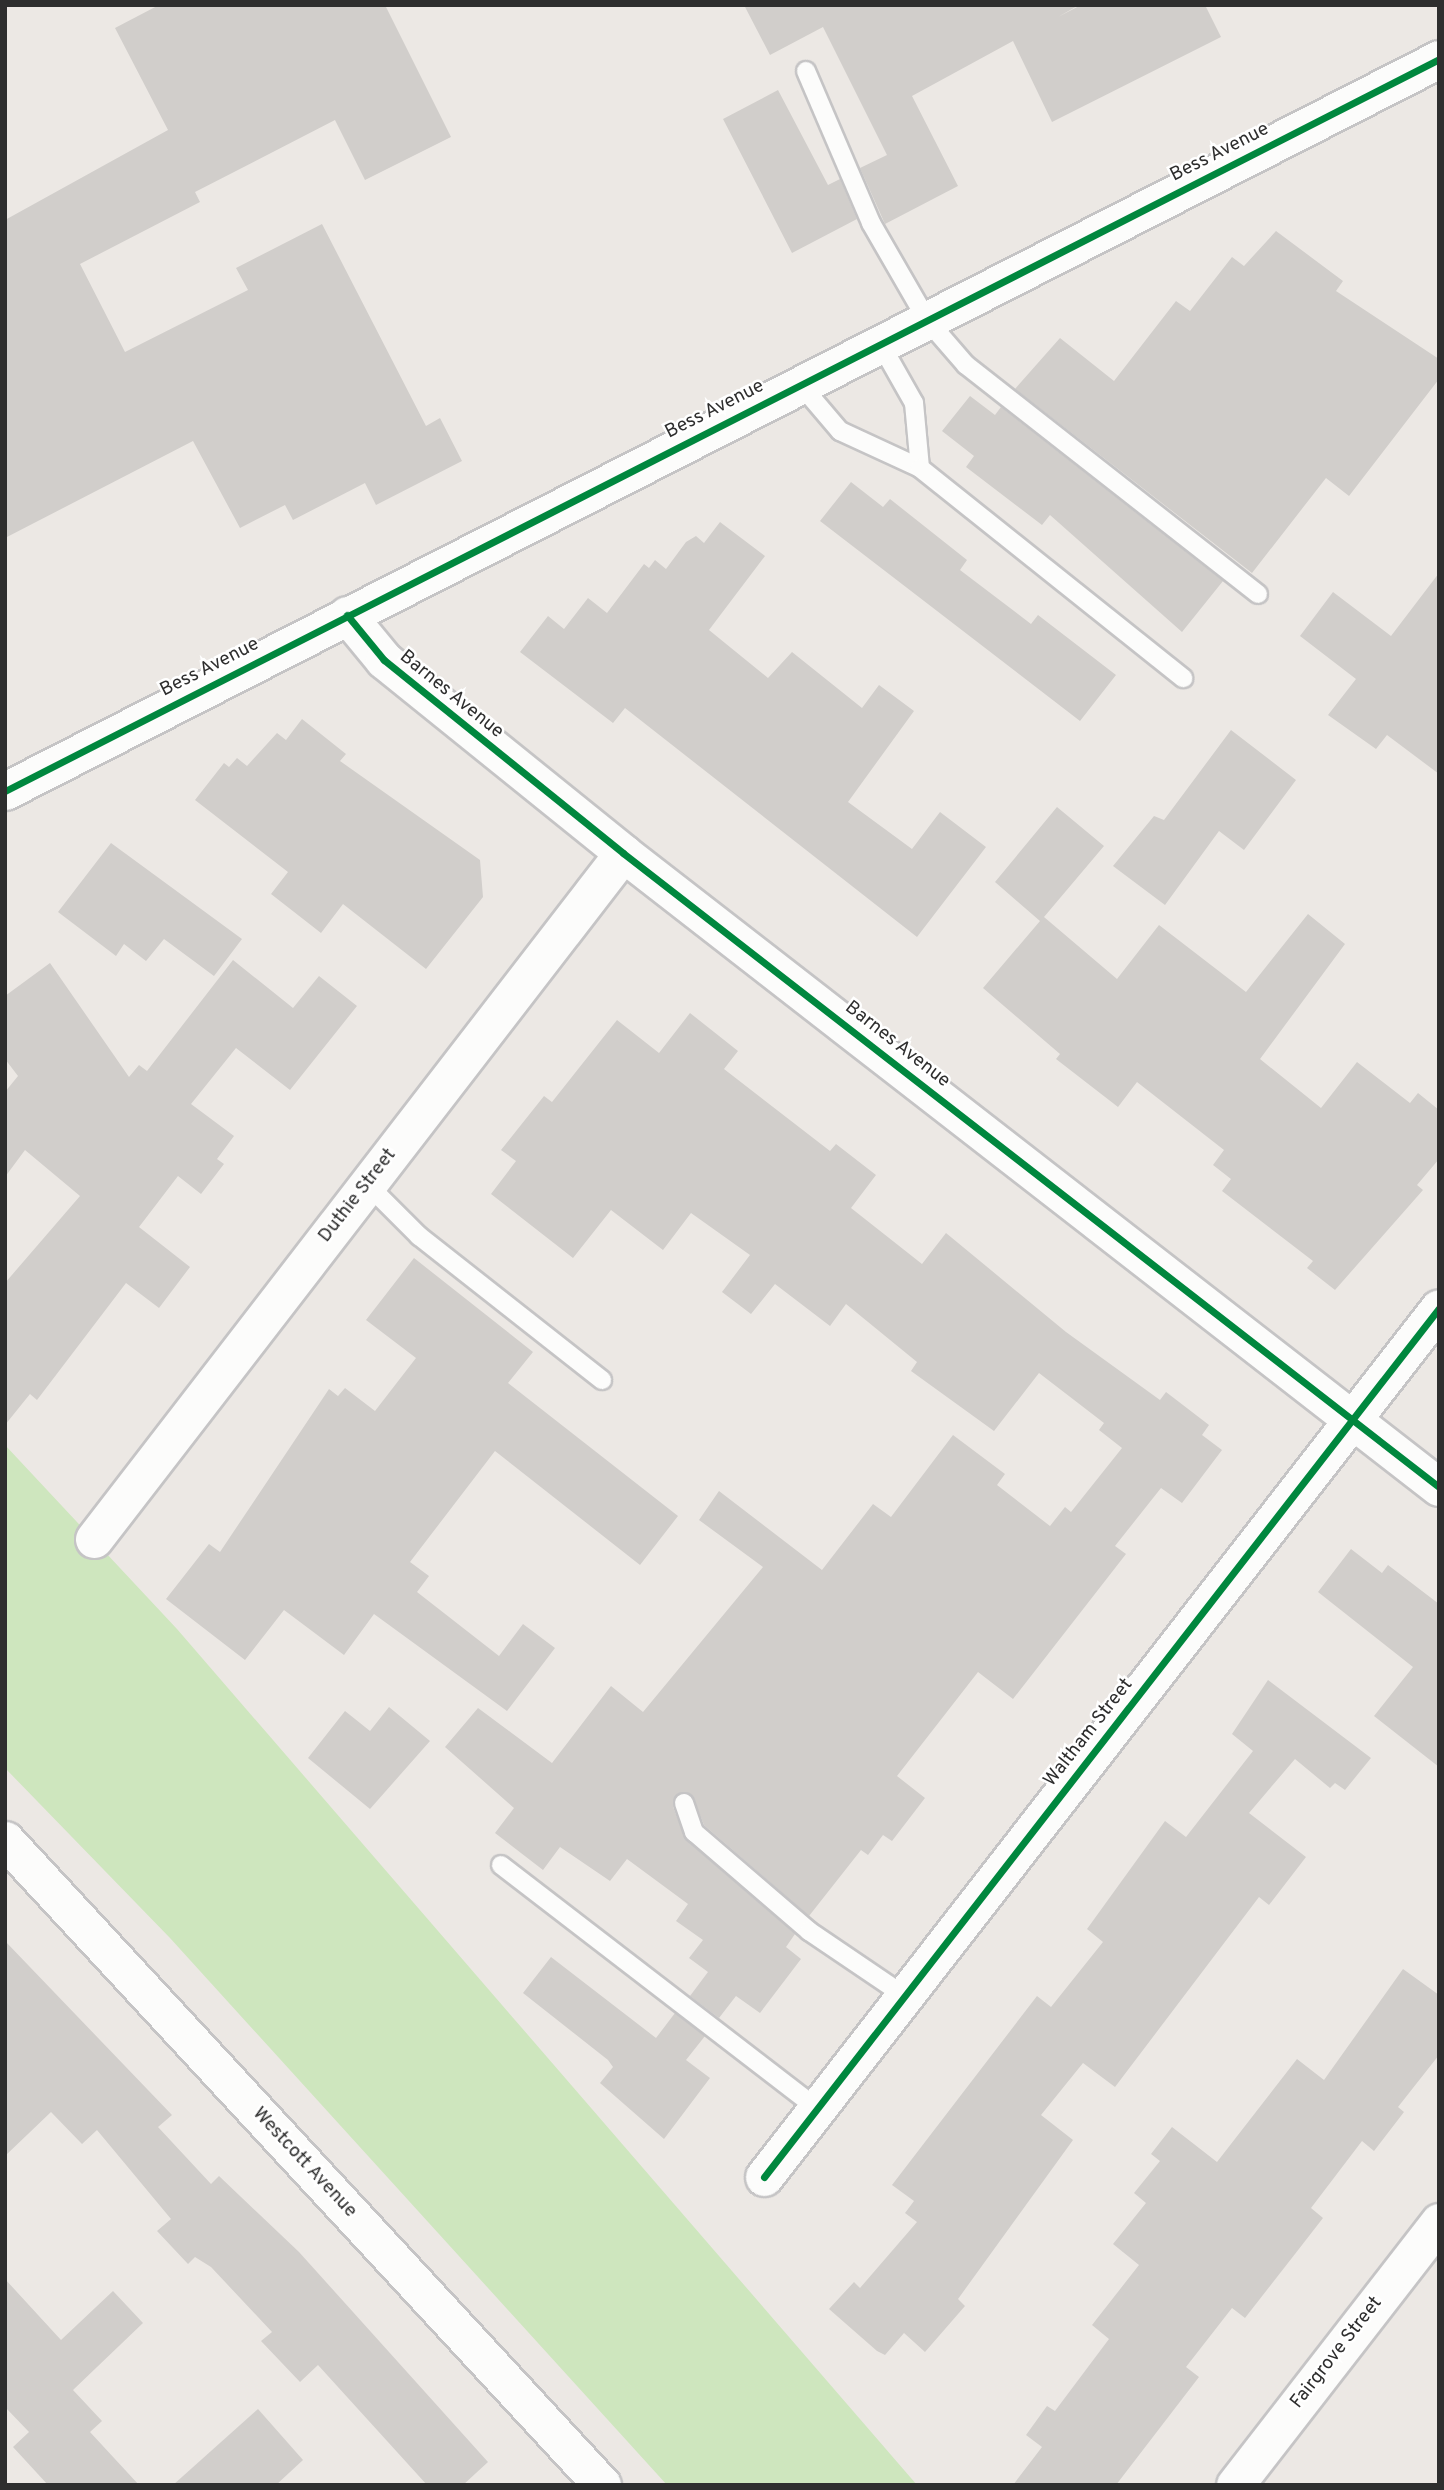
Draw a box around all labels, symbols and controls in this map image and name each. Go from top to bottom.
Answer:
street label: Bess Avenue [1167,118,1273,188]
street label: Bess Avenue [662,375,768,445]
street label: Bess Avenue [157,633,263,703]
street label: Barnes Avenue [394,646,508,744]
street label: Barnes Avenue [840,997,954,1093]
street label: Duthie Street [314,1144,402,1248]
street label: Waltham Street [1040,1674,1138,1792]
street label: Westcott Avenue [247,2103,361,2223]
street label: Fairgrove Street [1286,2292,1388,2414]

